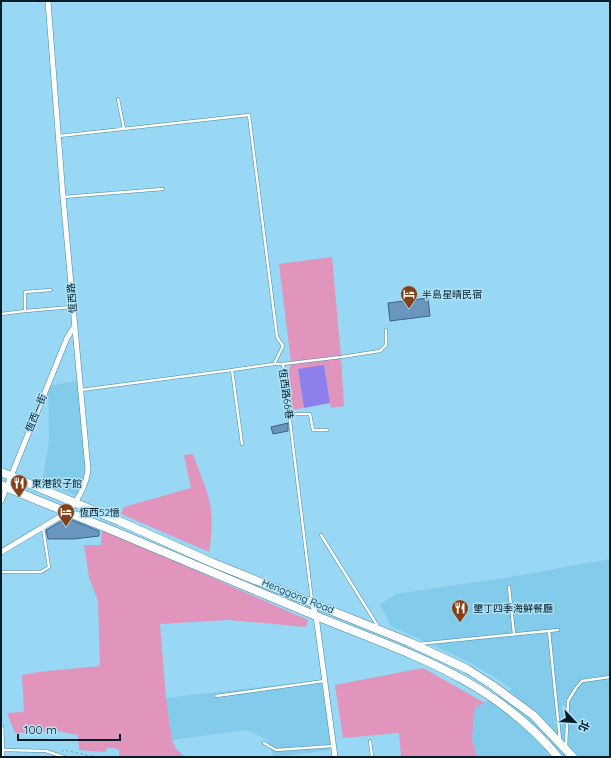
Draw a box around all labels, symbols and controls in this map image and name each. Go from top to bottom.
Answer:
street label: 恆西路 [64,282,80,314]
hotel icon: 半島星晴民宿 [399,284,419,309]
place label: 半島星晴民宿 [422,288,482,301]
street label: 恆西路66巷 [276,368,296,420]
street label: 恆西一街 [22,392,50,434]
restaurant icon: 東港餃子館 [9,473,29,498]
place label: 東港餃子館 [32,477,82,490]
hotel icon: 恆西52憶 [56,502,76,527]
place label: 恆西52憶 [79,506,120,519]
street label: Henggong Road [260,576,336,616]
restaurant icon: 墾丁四季海鮮餐廳 [450,598,470,623]
place label: 墾丁四季海鮮餐廳 [473,602,553,615]
north arrow [555,702,595,742]
scale bar [18,716,120,742]
text: 北 [575,718,593,734]
text: 100 m [24,722,57,737]

